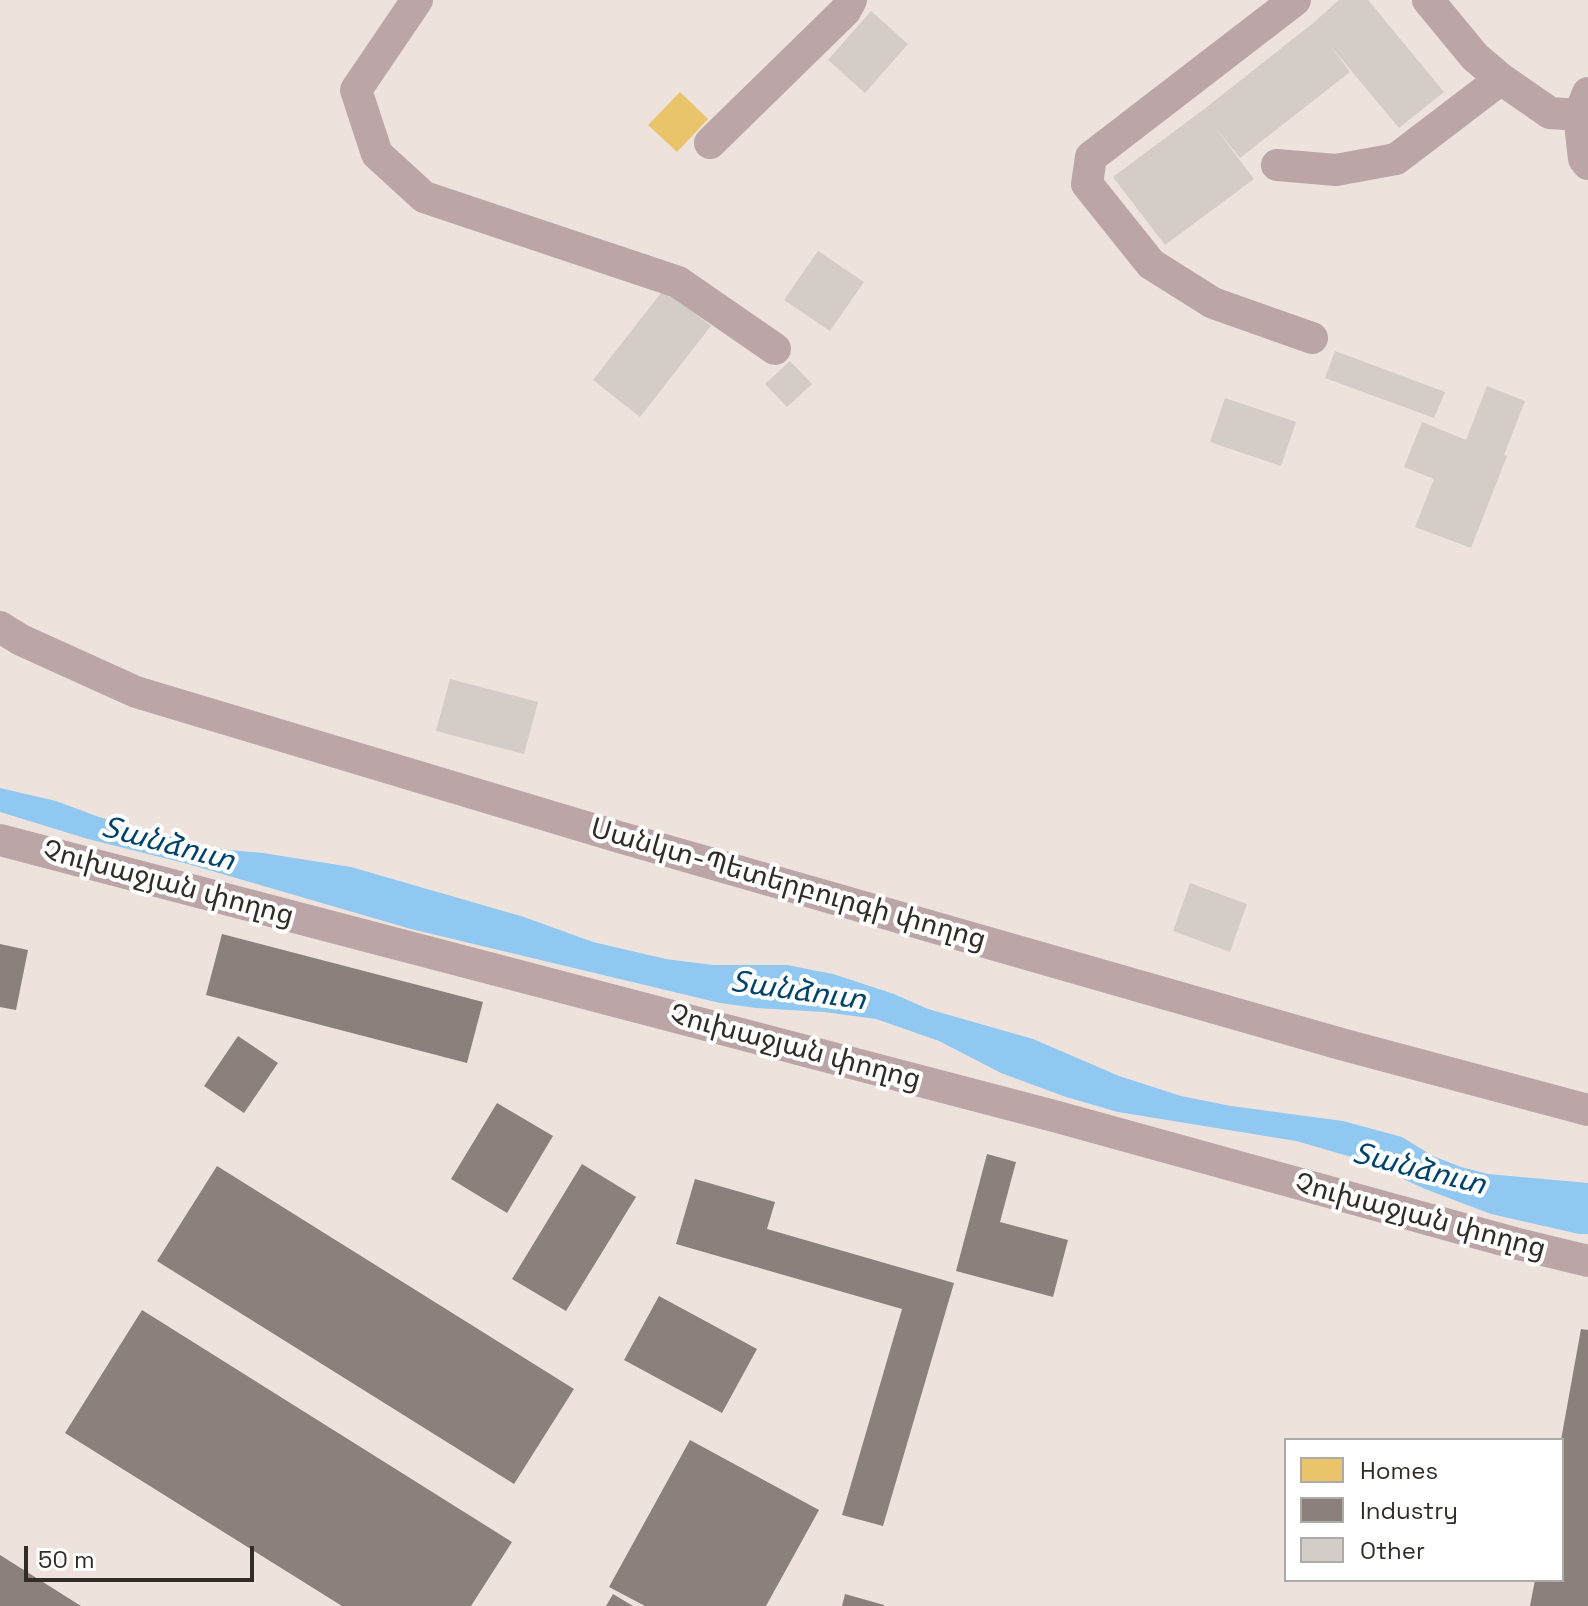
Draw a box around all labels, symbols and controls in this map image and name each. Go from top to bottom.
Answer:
water label: Տանձուտ [98,810,238,880]
street label: Սանկտ-Պետերբուրգի փողոց [586,812,990,958]
street label: Չուխաջյան փողոց [39,834,297,934]
water label: Տանձուտ [728,965,868,1019]
street label: Չուխաջյան փողոց [666,998,924,1098]
water label: Տանձուտ [1349,1136,1489,1204]
street label: Չուխաջյան փողոց [1291,1167,1549,1267]
legend [1284,1438,1564,1582]
text: Homes [1360,1455,1438,1486]
text: Industry [1360,1495,1458,1526]
scale bar [28,1530,258,1580]
text: Other [1360,1535,1425,1566]
text: 50 m [38,1544,95,1575]

